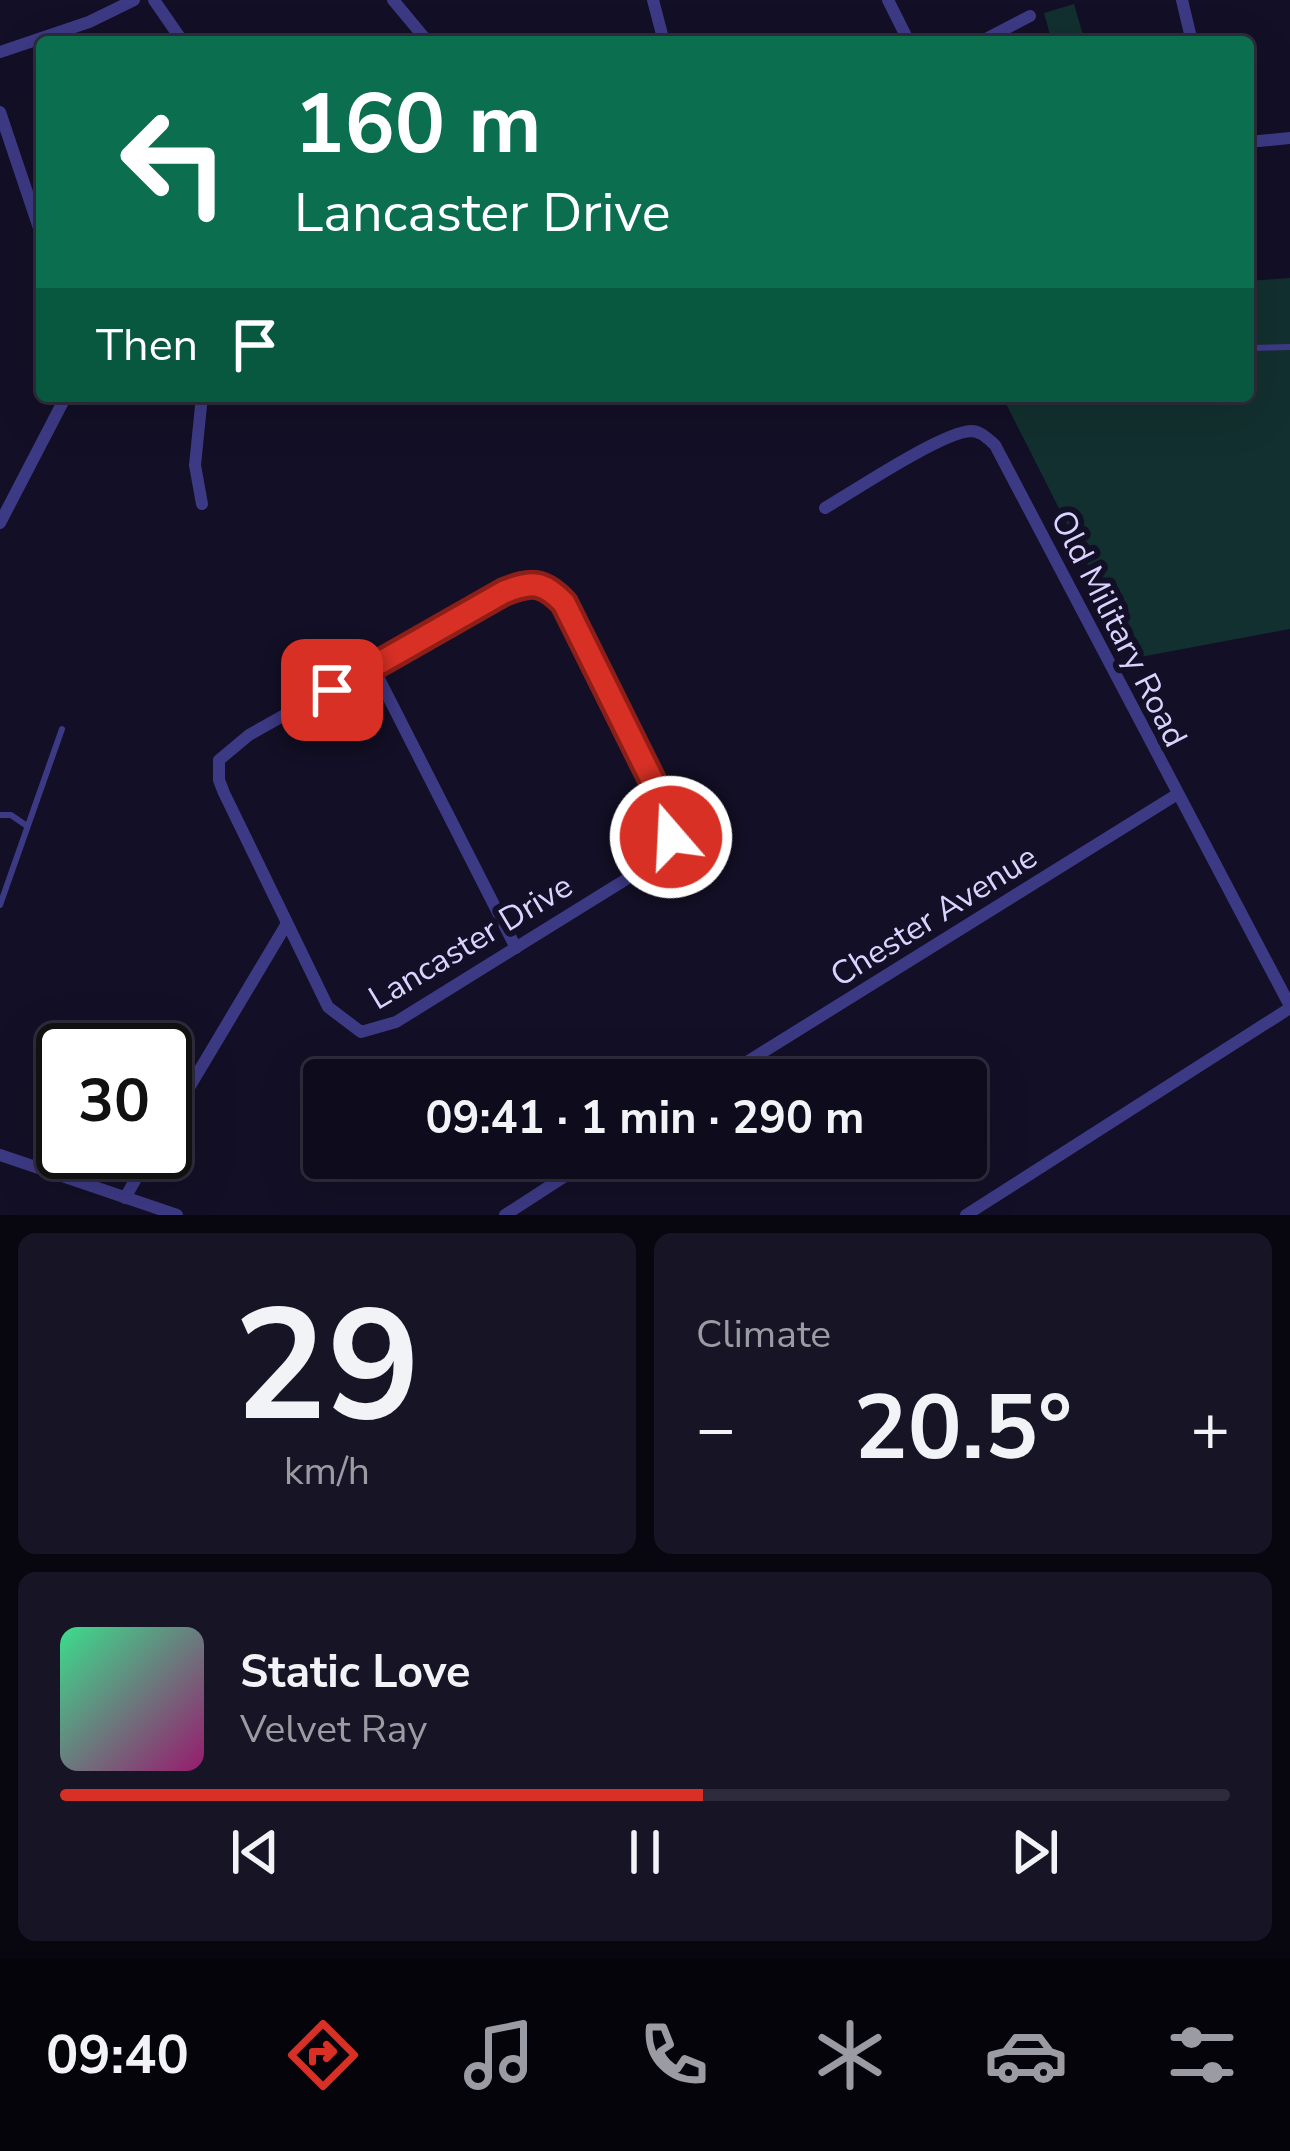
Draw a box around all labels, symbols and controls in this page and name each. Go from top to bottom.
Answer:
text: 160 m [294,67,542,182]
icon: left [96,84,252,240]
text: Lancaster Drive [294,176,670,250]
icon: arrive [222,312,288,378]
text: Then [96,315,198,376]
street label: Old Military Road [1040,503,1198,755]
pin [281,639,383,741]
icon: arrive [299,657,365,723]
position arrow [608,774,734,900]
street label: Chester Avenue [822,835,1046,998]
street label: Lancaster Drive [361,864,581,1021]
speed limit sign: 30 [36,1023,192,1179]
text: 09:41 · 1 min · 290 m [425,1088,865,1149]
text: 29 [233,1260,421,1473]
text: Climate [696,1308,831,1361]
text: 20.5° [854,1367,1072,1490]
text: − [696,1384,736,1474]
text: + [1190,1384,1230,1474]
text: km/h [284,1445,370,1498]
text: Static Love [240,1642,470,1703]
text: Velvet Ray [240,1703,427,1756]
icon: previous [222,1819,288,1885]
icon: pause [612,1819,678,1885]
icon: next [1002,1819,1068,1885]
icon: directions [281,2013,365,2097]
icon: music [457,2013,541,2097]
icon: phone [632,2013,716,2097]
icon: climate [808,2013,892,2097]
icon: car [984,2013,1068,2097]
icon: filters [1160,2013,1244,2097]
text: 09:40 [46,2018,189,2092]

